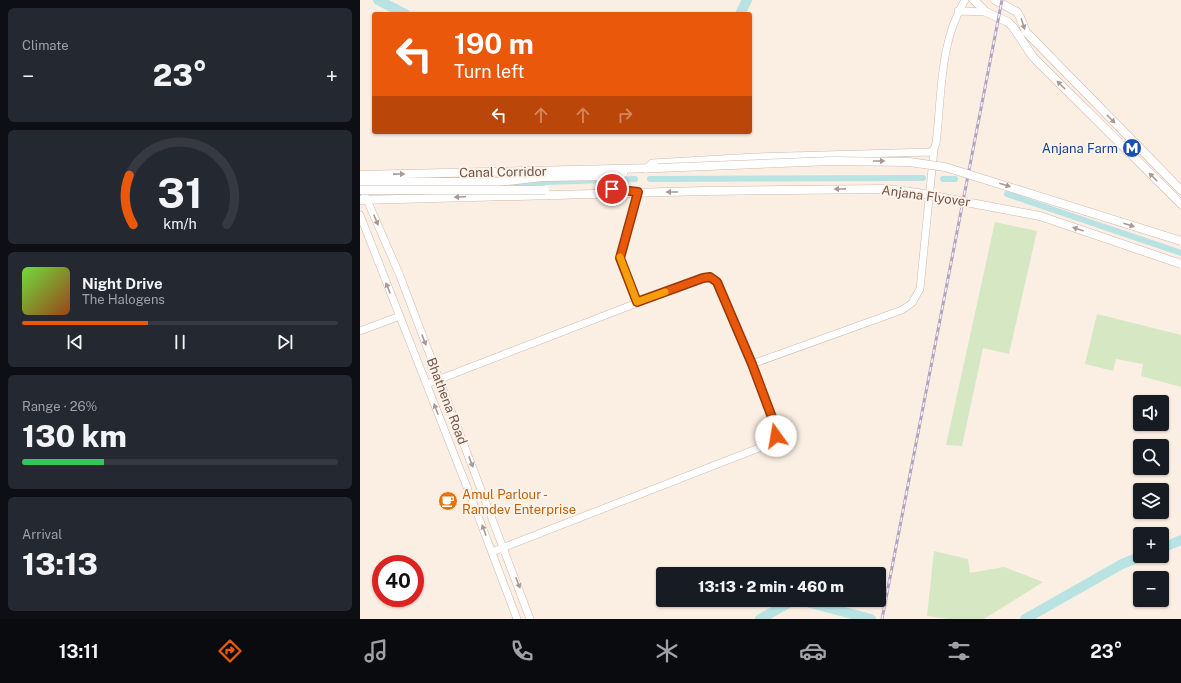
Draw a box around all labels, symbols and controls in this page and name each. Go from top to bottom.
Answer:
one-way arrow [1020,19,1026,31]
text: 190 m [454,27,534,60]
icon: left [388,28,440,80]
text: Climate [22,38,69,53]
text: 23° [153,57,207,93]
text: Turn left [454,61,524,82]
text: − [22,63,34,89]
text: + [326,63,338,89]
one-way arrow [1056,80,1066,90]
icon: left [488,104,510,126]
icon: ahead [530,104,552,126]
icon: ahead [572,104,594,126]
icon: right [614,104,636,126]
one-way arrow [1106,114,1115,124]
metro station icon: Anjana Farm [1121,137,1143,159]
place label: Anjana Farm [1042,141,1118,156]
one-way arrow [873,158,886,164]
street label: Canal Corridor [459,164,547,180]
text: 31 [157,168,203,217]
one-way arrow [393,171,406,177]
pin [595,172,629,206]
one-way arrow [1148,172,1158,182]
icon: arrive [601,178,623,200]
street label: Anjana Flyover [881,182,971,210]
one-way arrow [1000,183,1012,189]
one-way arrow [834,186,846,193]
one-way arrow [665,189,678,195]
one-way arrow [454,194,466,201]
one-way arrow [373,214,379,225]
text: km/h [163,215,197,232]
one-way arrow [1123,222,1135,228]
one-way arrow [1071,226,1083,232]
text: Night Drive [82,275,163,292]
one-way arrow [385,282,391,294]
text: The Halogens [82,292,165,307]
icon: previous [64,331,86,353]
icon: pause [169,331,191,353]
icon: next [274,331,296,353]
one-way arrow [422,335,428,347]
street label: Bhathena Road [424,356,470,446]
map controls [1133,395,1169,607]
button: sound [1133,395,1169,431]
text: Range · 26% [22,399,97,414]
one-way arrow [433,403,439,415]
position arrow [755,415,797,457]
text: 130 km [22,418,127,454]
button: search [1133,439,1169,475]
one-way arrow [468,456,474,468]
button: layers [1133,483,1169,519]
place label: Amul Parlour - Ramdev Enterprise [462,487,576,517]
cafe icon: Amul Parlour - Ramdev Enterprise [437,490,459,512]
one-way arrow [480,523,486,535]
text: Arrival [22,527,62,542]
button: + [1133,527,1169,563]
text: 13:13 [22,546,98,582]
speed limit sign: 40 [372,555,424,607]
button: − [1133,571,1169,607]
one-way arrow [515,578,521,590]
text: 13:13 · 2 min · 460 m [698,578,844,595]
icon: directions [216,637,244,665]
icon: music [362,637,390,665]
icon: phone [508,637,536,665]
icon: climate [653,637,681,665]
icon: car [799,637,827,665]
icon: filters [945,637,973,665]
text: 13:11 [59,641,99,662]
text: 23° [1090,641,1122,662]

